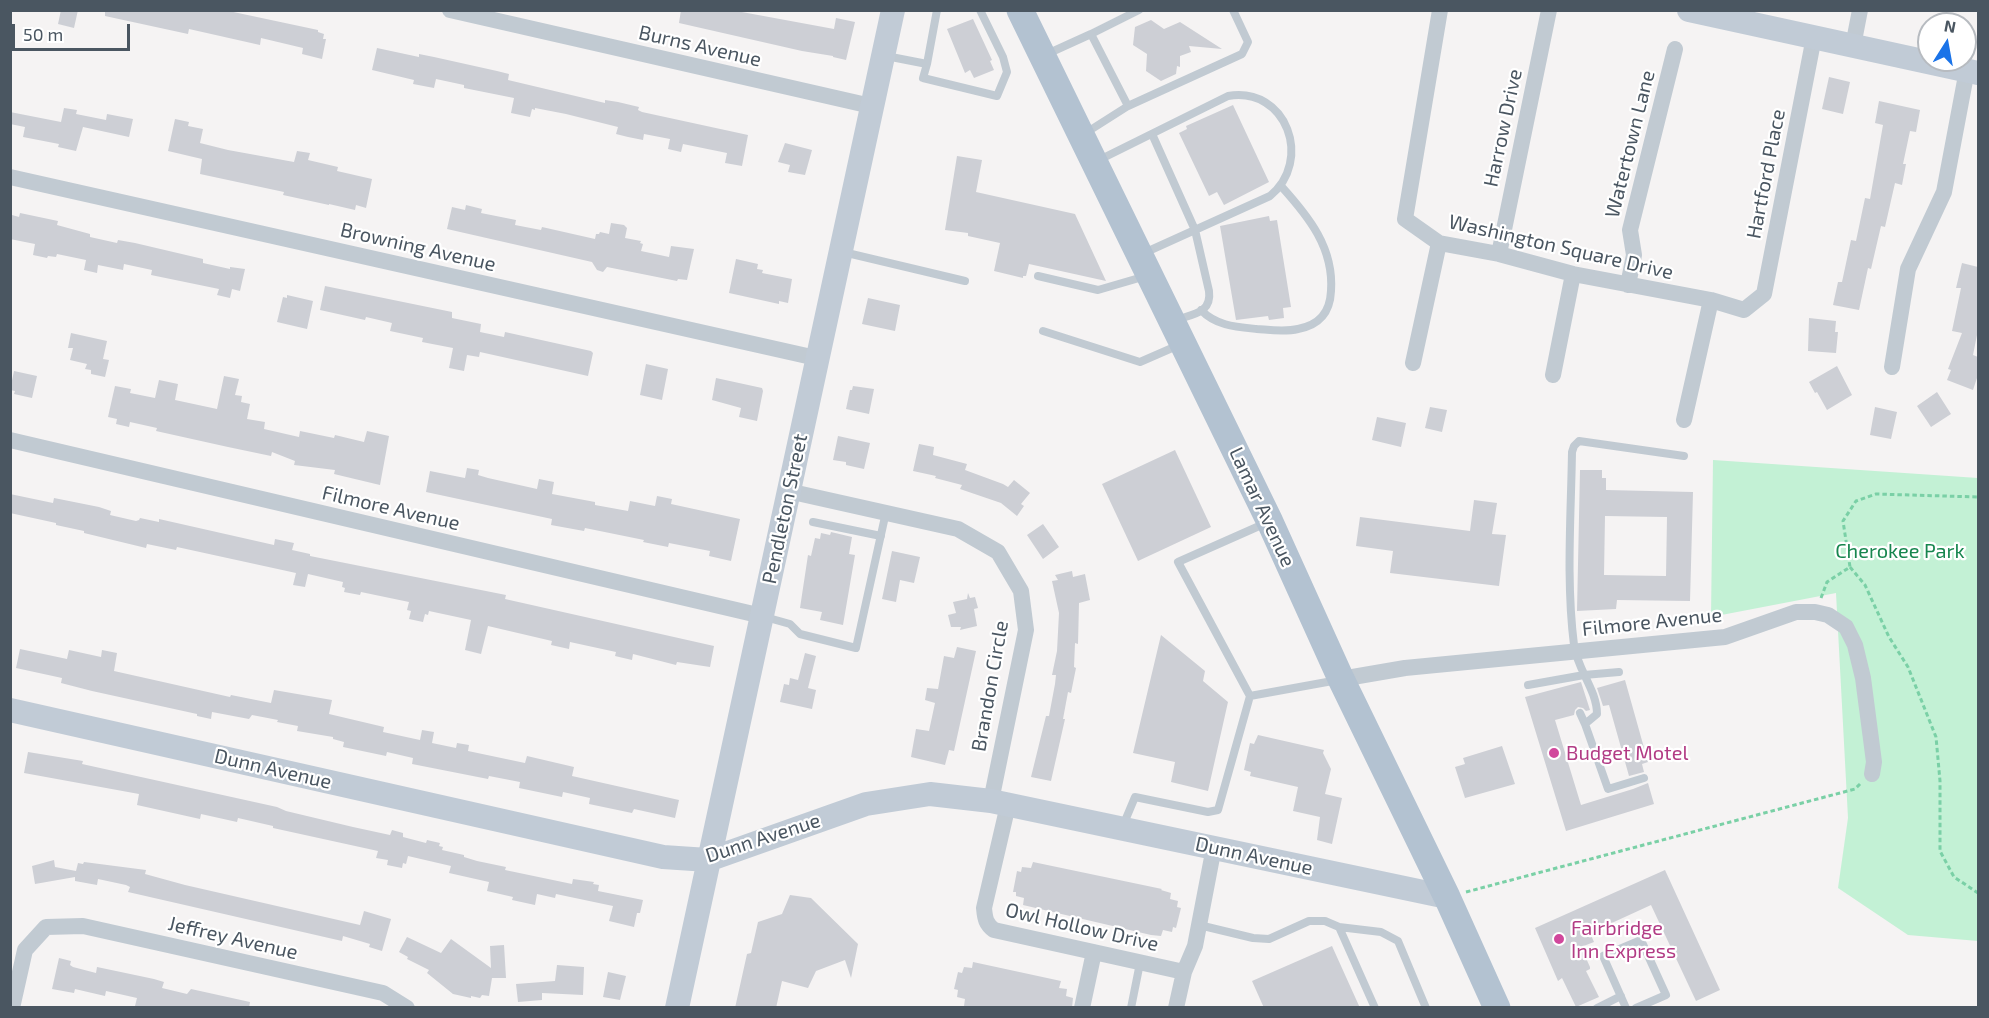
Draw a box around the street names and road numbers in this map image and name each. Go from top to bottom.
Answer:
street label: Burns Avenue [636,20,764,72]
street label: Harrow Drive [1479,67,1527,189]
street label: Watertown Lane [1600,68,1660,220]
street label: Hartford Place [1742,107,1790,241]
street label: Washington Square Drive [1446,209,1676,285]
street label: Browning Avenue [338,217,498,277]
street label: Pendleton Street [757,432,813,586]
street label: Lamar Avenue [1224,443,1300,571]
street label: Filmore Avenue [320,481,462,535]
street label: Filmore Avenue [1581,603,1723,641]
street label: Brandon Circle [967,619,1013,753]
street label: Dunn Avenue [212,744,334,794]
street label: Dunn Avenue [703,808,823,868]
street label: Dunn Avenue [1193,832,1315,880]
street label: Owl Hollow Drive [1003,898,1161,956]
street label: Jeffrey Avenue [166,911,300,965]

